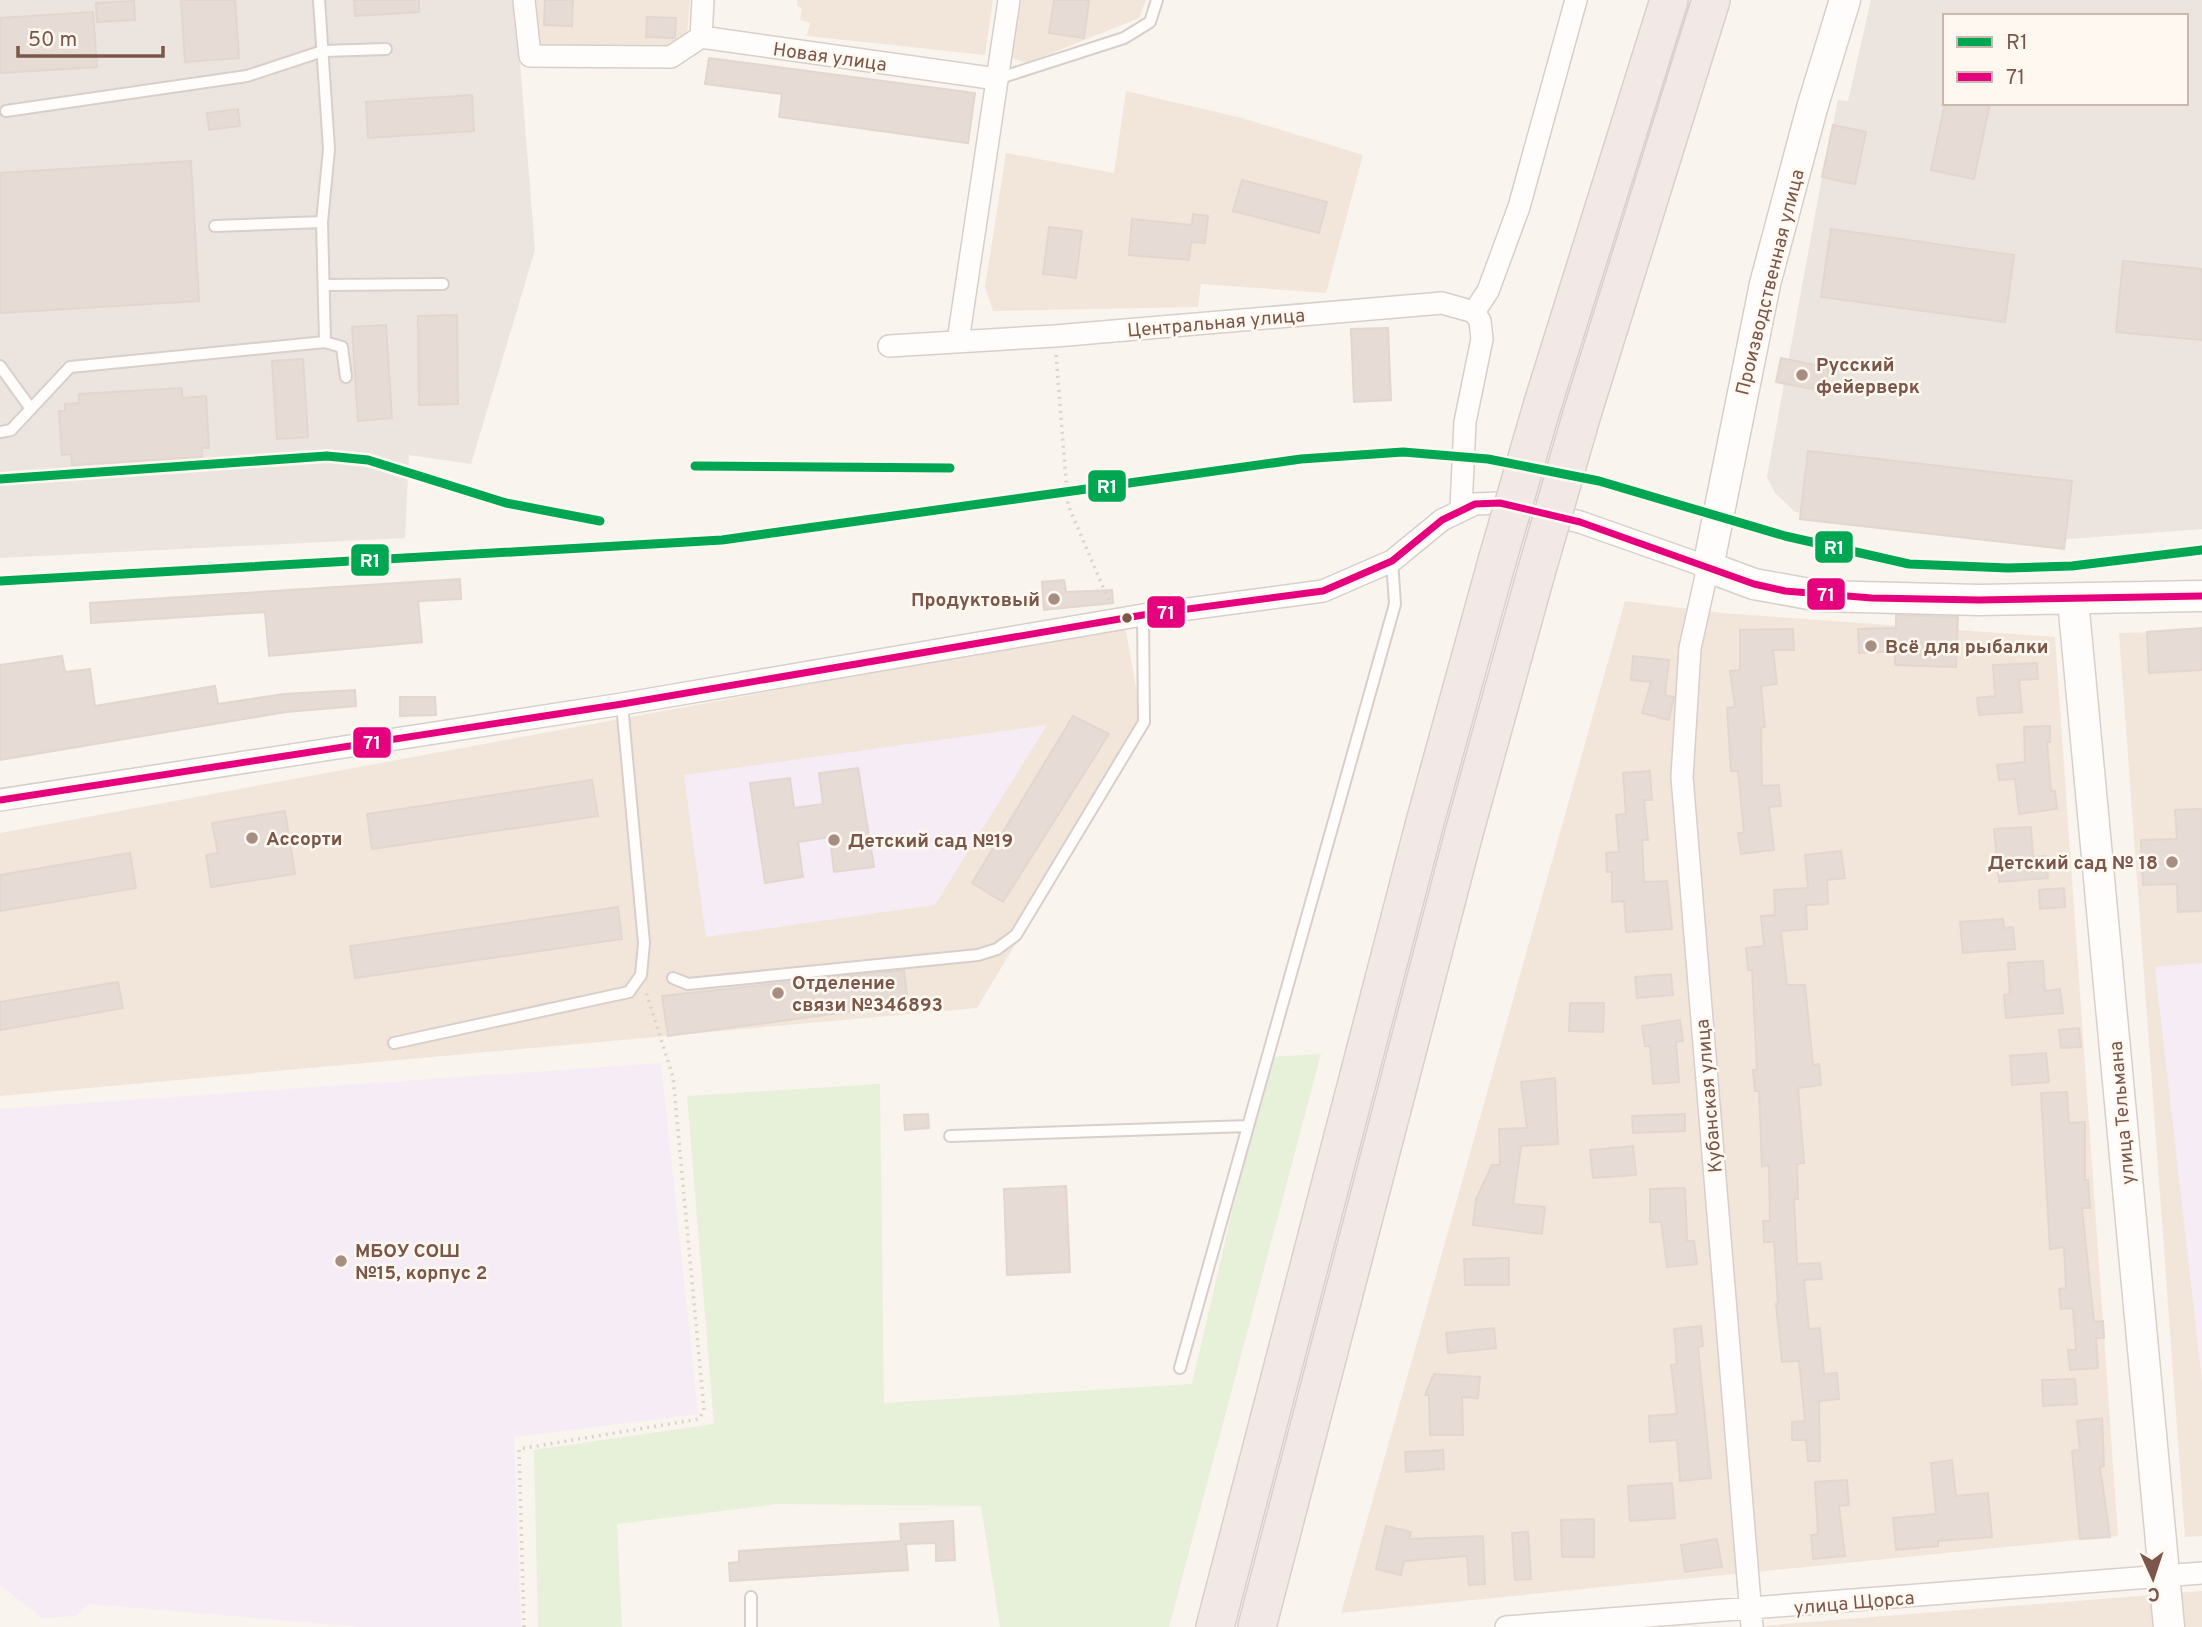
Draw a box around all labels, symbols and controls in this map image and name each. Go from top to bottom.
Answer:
scale bar [18,14,163,58]
legend [1943,14,2188,105]
text: 50 m [28,27,77,54]
text: R1 [2006,30,2028,57]
street label: Новая улица [771,38,888,78]
text: 71 [2006,65,2025,92]
street label: Производственная улица [1731,167,1811,398]
street label: Центральная улица [1126,304,1306,344]
place label: Русский фейерверк [1816,354,1920,400]
marker: Русский фейерверк [1794,367,1810,383]
line badge: R1 [1087,469,1127,503]
text: R1 [1097,476,1117,500]
line badge: R1 [1814,530,1854,564]
text: R1 [1824,537,1844,561]
line badge: R1 [350,543,390,577]
text: R1 [360,550,380,574]
line badge: 71 [1806,577,1846,611]
text: 71 [1817,584,1835,608]
place label: Продуктовый [911,589,1040,613]
marker: Продуктовый [1046,591,1062,607]
line badge: 71 [1146,595,1186,629]
text: 71 [1157,602,1175,626]
unlabelled marker [1120,611,1134,625]
place label: Всё для рыбалки [1885,636,2049,660]
marker: Всё для рыбалки [1863,638,1879,654]
line badge: 71 [352,726,392,759]
text: 71 [363,732,381,756]
place label: Ассорти [266,828,343,852]
marker: Ассорти [244,830,260,846]
place label: Детский сад №19 [848,830,1013,854]
marker: Детский сад №19 [826,832,842,848]
place label: Детский сад № 18 [1988,852,2158,876]
marker: Детский сад № 18 [2164,854,2180,870]
place label: Отделение связи №346893 [792,972,943,1018]
marker: Отделение связи №346893 [770,985,786,1001]
street label: Кубанская улица [1691,1018,1729,1174]
street label: улица Тельмана [2105,1040,2141,1186]
place label: МБОУ СОШ №15, корпус 2 [355,1240,487,1286]
marker: МБОУ СОШ №15, корпус 2 [333,1253,349,1269]
north arrow [2118,1543,2188,1613]
text: С [2147,1581,2160,1605]
street label: улица Щорса [1793,1587,1916,1621]

